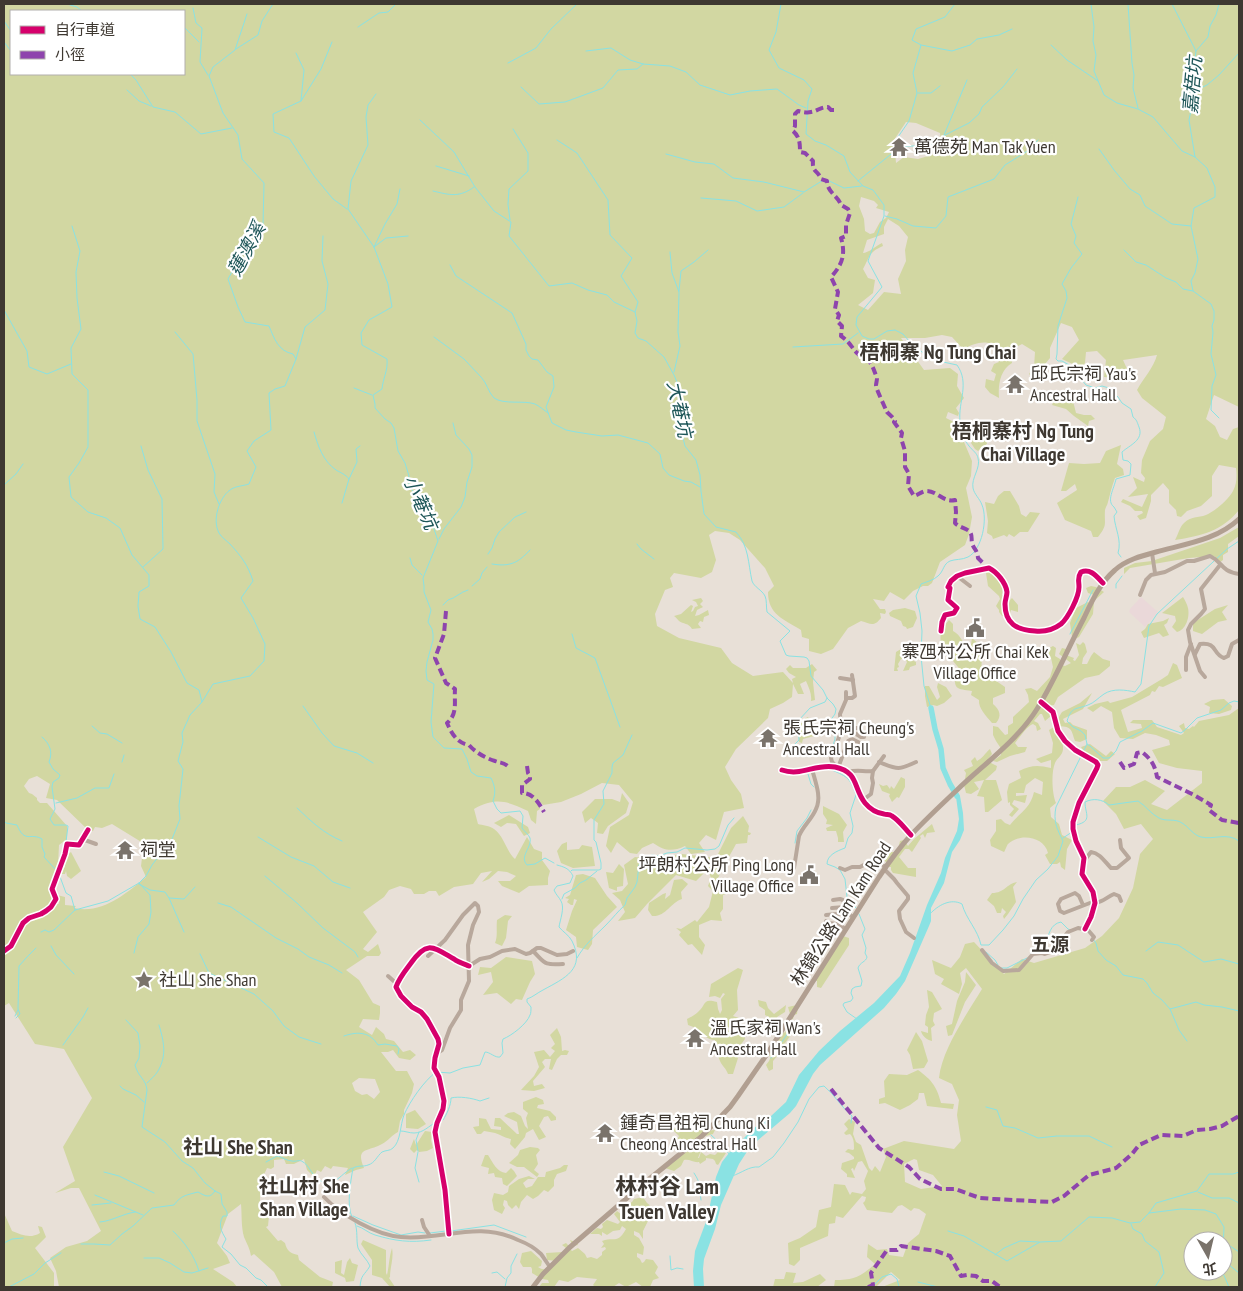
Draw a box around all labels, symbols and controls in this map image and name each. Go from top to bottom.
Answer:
legend [10,10,185,75]
text: 自行車道 [55,20,115,39]
text: 小徑 [55,45,85,64]
water label: 嘉梧坑 [1178,53,1207,114]
place label: 萬德苑 Man Tak Yuen [914,135,1056,158]
temple icon: 萬德苑 Man Tak Yuen [888,136,910,158]
water label: 蓮澳溪 [222,216,271,280]
district label: 梧桐寨 Ng Tung Chai [860,339,1016,365]
place label: 邱氏宗祠 Yau's Ancestral Hall [1030,362,1136,406]
temple icon: 邱氏宗祠 Yau's Ancestral Hall [1004,373,1026,395]
water label: 大菴坑 [662,379,698,442]
district label: 梧桐寨村 Ng Tung Chai Village [952,418,1094,467]
water label: 小菴坑 [398,471,445,536]
public building icon: 寨乪村公所 Chai Kek Village Office [964,617,986,639]
place label: 寨乪村公所 Chai Kek Village Office [901,640,1049,684]
place label: 張氏宗祠 Cheung's Ancestral Hall [783,716,914,760]
temple icon: 張氏宗祠 Cheung's Ancestral Hall [757,727,779,749]
street label: 林錦公路 Lam Kam Road [785,837,896,990]
place label: 祠堂 [140,838,176,861]
temple icon: 祠堂 [114,839,136,861]
place label: 坪朗村公所 Ping Long Village Office [639,853,794,897]
public building icon: 坪朗村公所 Ping Long Village Office [798,864,820,886]
district label: 五源 [1031,932,1069,956]
place label: 社山 She Shan [159,968,256,991]
place icon: 社山 She Shan [133,969,155,991]
place label: 溫氏家祠 Wan's Ancestral Hall [710,1016,821,1060]
temple icon: 溫氏家祠 Wan's Ancestral Hall [684,1027,706,1049]
place label: 鍾奇昌祖祠 Chung Ki Cheong Ancestral Hall [620,1111,770,1155]
temple icon: 鍾奇昌祖祠 Chung Ki Cheong Ancestral Hall [594,1122,616,1144]
district label: 社山 She Shan [183,1134,293,1160]
district label: 林村谷 Lam Tsuen Valley [615,1172,719,1225]
district label: 社山村 She Shan Village [259,1173,349,1222]
north arrow [1183,1231,1233,1281]
text: 北 [1202,1259,1218,1279]

